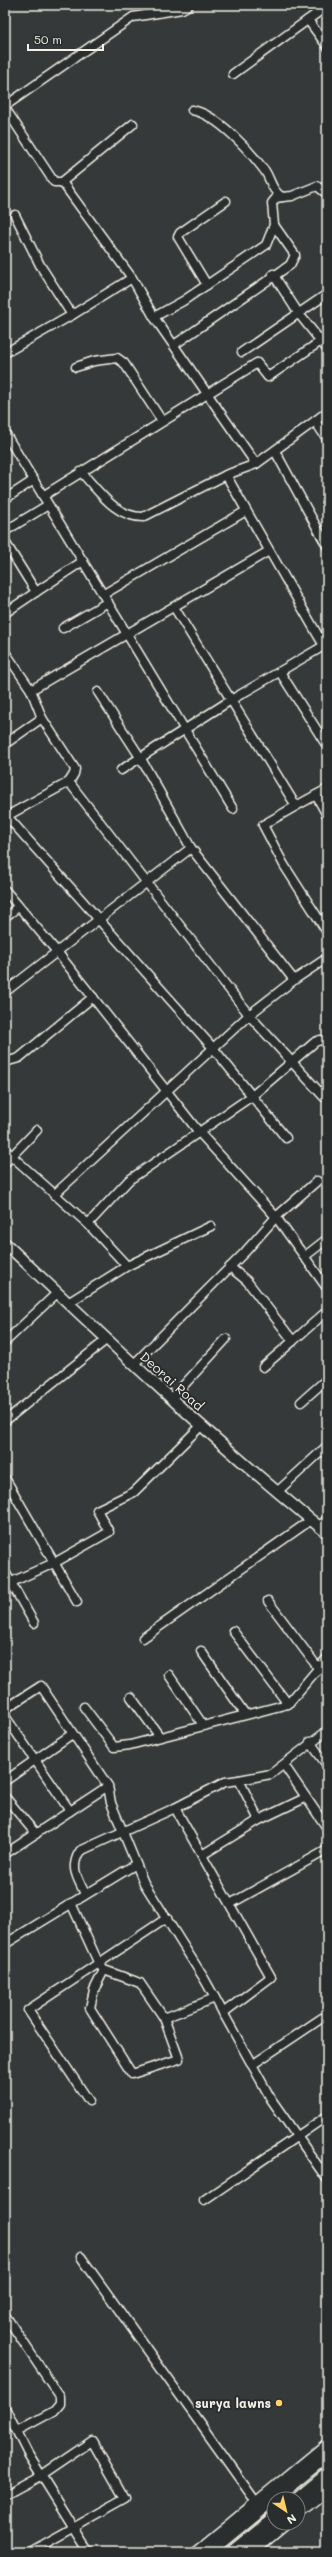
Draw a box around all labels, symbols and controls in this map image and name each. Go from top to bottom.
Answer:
scale bar [28,26,103,52]
text: 50 m [34,31,62,47]
street label: Deorai Road [137,1348,208,1414]
place label: surya lawns [195,2394,271,2412]
marker: surya lawns [274,2398,284,2408]
north arrow [266,2491,306,2531]
text: N [284,2511,300,2528]

